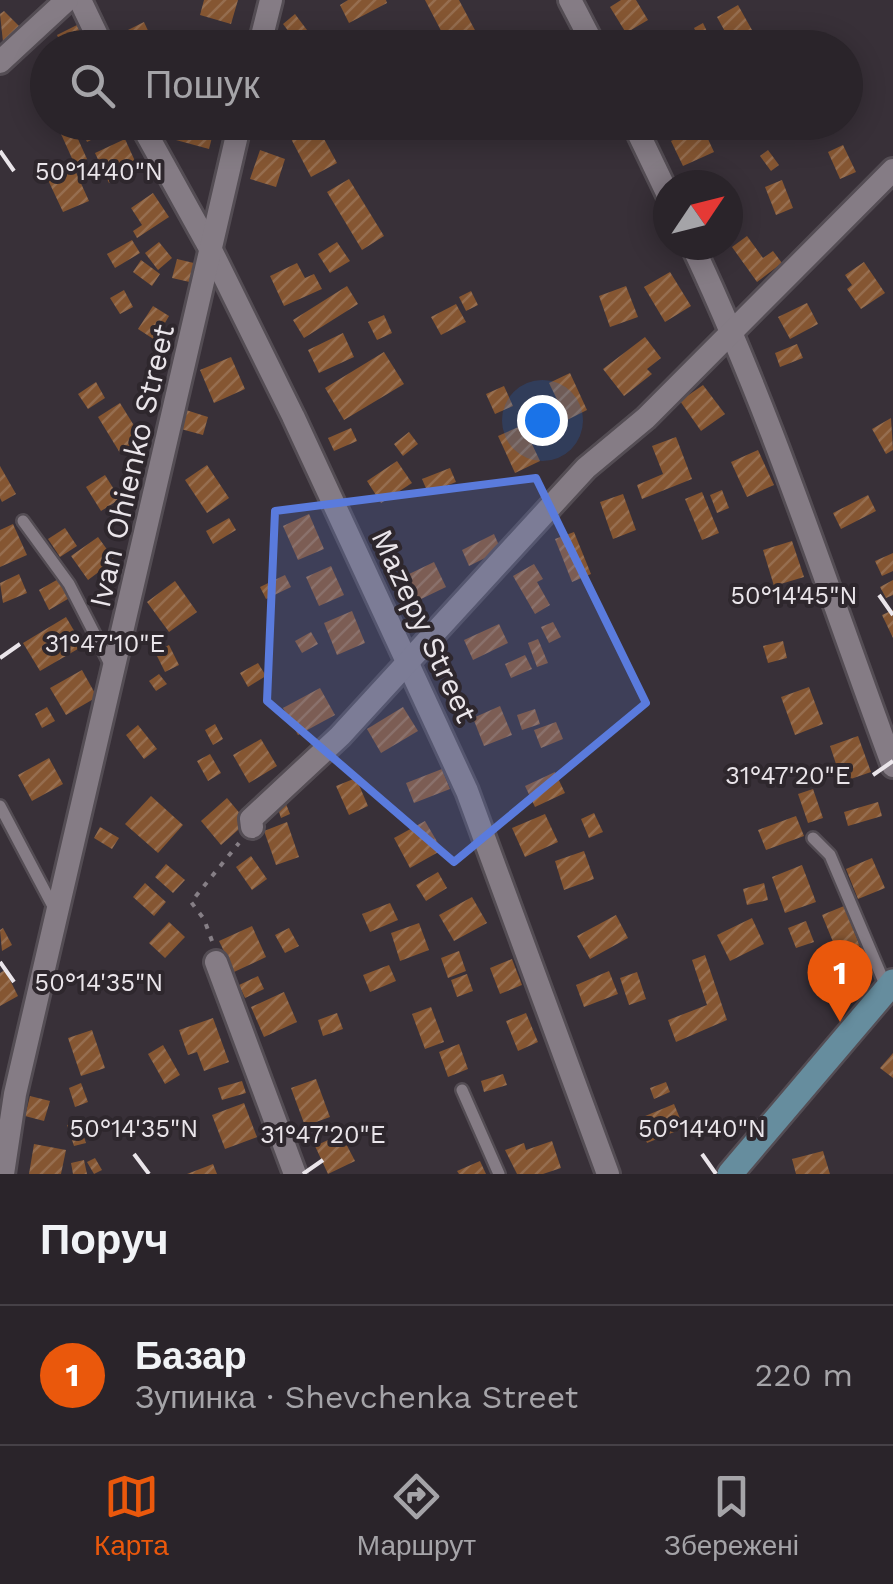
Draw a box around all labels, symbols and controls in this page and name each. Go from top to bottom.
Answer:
search box [30,30,863,140]
icon: search [65,58,120,113]
text: Пошук [145,63,260,107]
text: 50°14'40"N [35,157,163,186]
north arrow [653,170,743,260]
street label: Ivan Ohienko Street [82,320,181,611]
your location [517,395,568,446]
street label: Mazepy Street [364,524,485,728]
text: 50°14'45"N [730,581,858,610]
text: 31°47'10"E [45,629,165,658]
text: 31°47'20"E [725,761,851,790]
pin: 1 [808,940,872,1022]
text: 50°14'35"N [35,968,163,997]
text: 50°14'35"N [70,1114,198,1143]
text: 50°14'40"N [638,1114,766,1143]
text: 31°47'20"E [260,1120,386,1149]
text: Поруч [40,1215,169,1264]
text: Базар [135,1334,247,1378]
text: 1 [66,1356,79,1394]
text: 220 m [754,1356,853,1394]
text: Зупинка · Shevchenka Street [135,1378,578,1416]
tab: Карта [94,1469,169,1562]
tab: Маршрут [357,1469,476,1562]
tab: Збережені [664,1469,799,1562]

